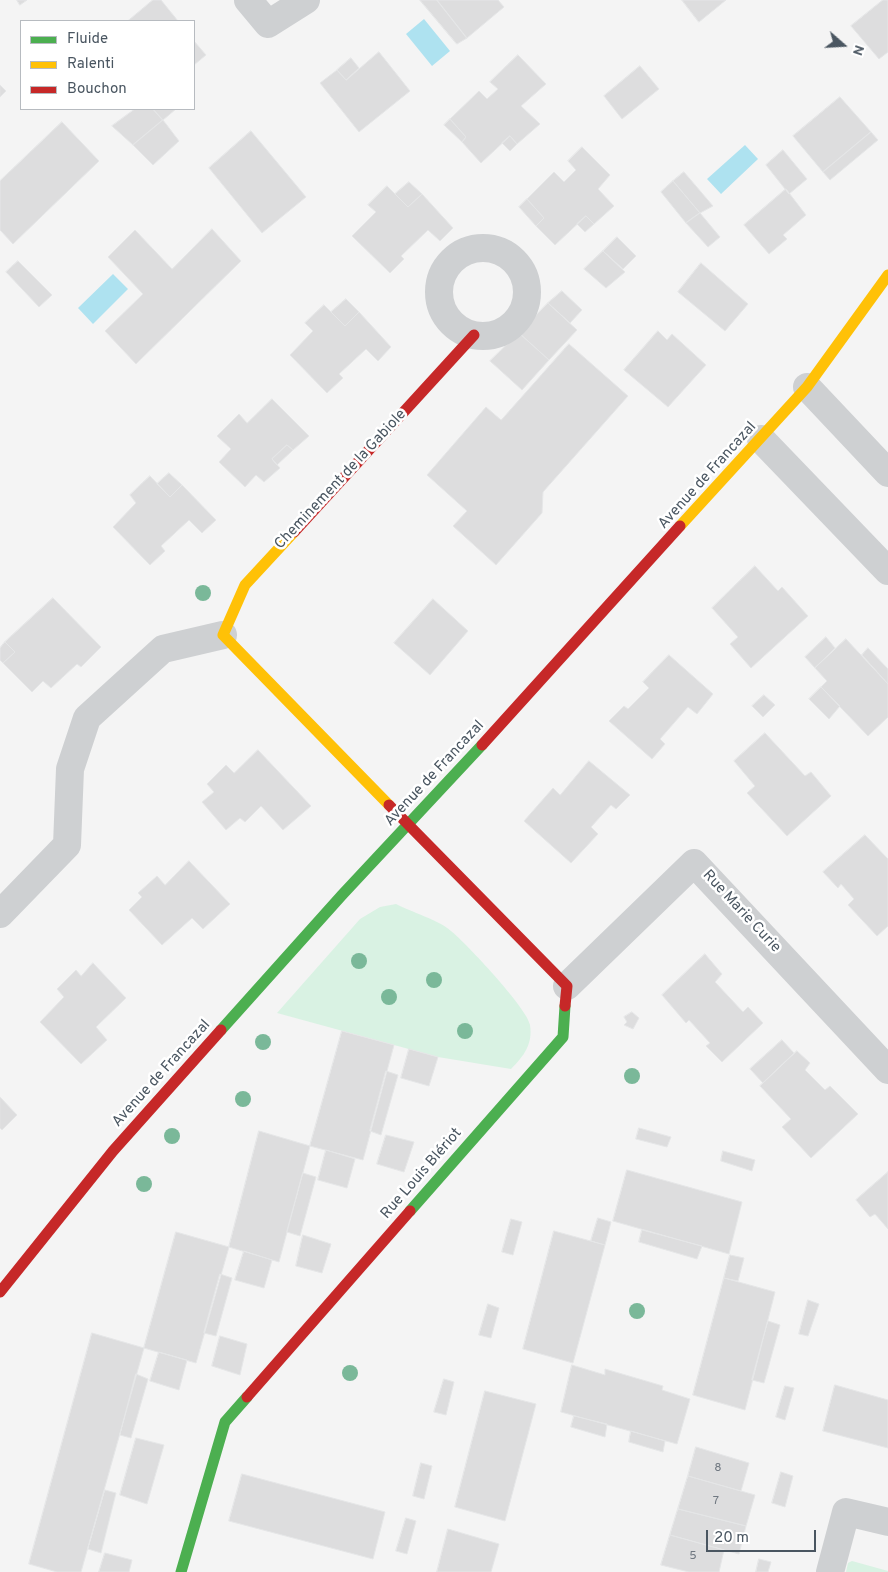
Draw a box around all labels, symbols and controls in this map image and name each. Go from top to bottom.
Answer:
legend [20,20,195,110]
north arrow [818,20,868,70]
text: Fluide [67,30,108,49]
text: N [848,43,867,58]
text: Ralenti [67,55,114,74]
text: Bouchon [67,80,127,99]
street label: Cheminement de la Gabiole [271,406,411,554]
street label: Avenue de Francazal [655,419,761,533]
street label: Avenue de Francazal [381,717,489,831]
street label: Rue Marie Curie [698,867,784,957]
street label: Avenue de Francazal [109,1017,215,1131]
street label: Rue Louis Blériot [378,1125,466,1223]
house number: 8 [714,1462,722,1476]
house number: 7 [713,1495,719,1509]
scale bar [708,1520,818,1552]
text: 20 m [714,1529,749,1548]
house number: 5 [689,1550,697,1564]

